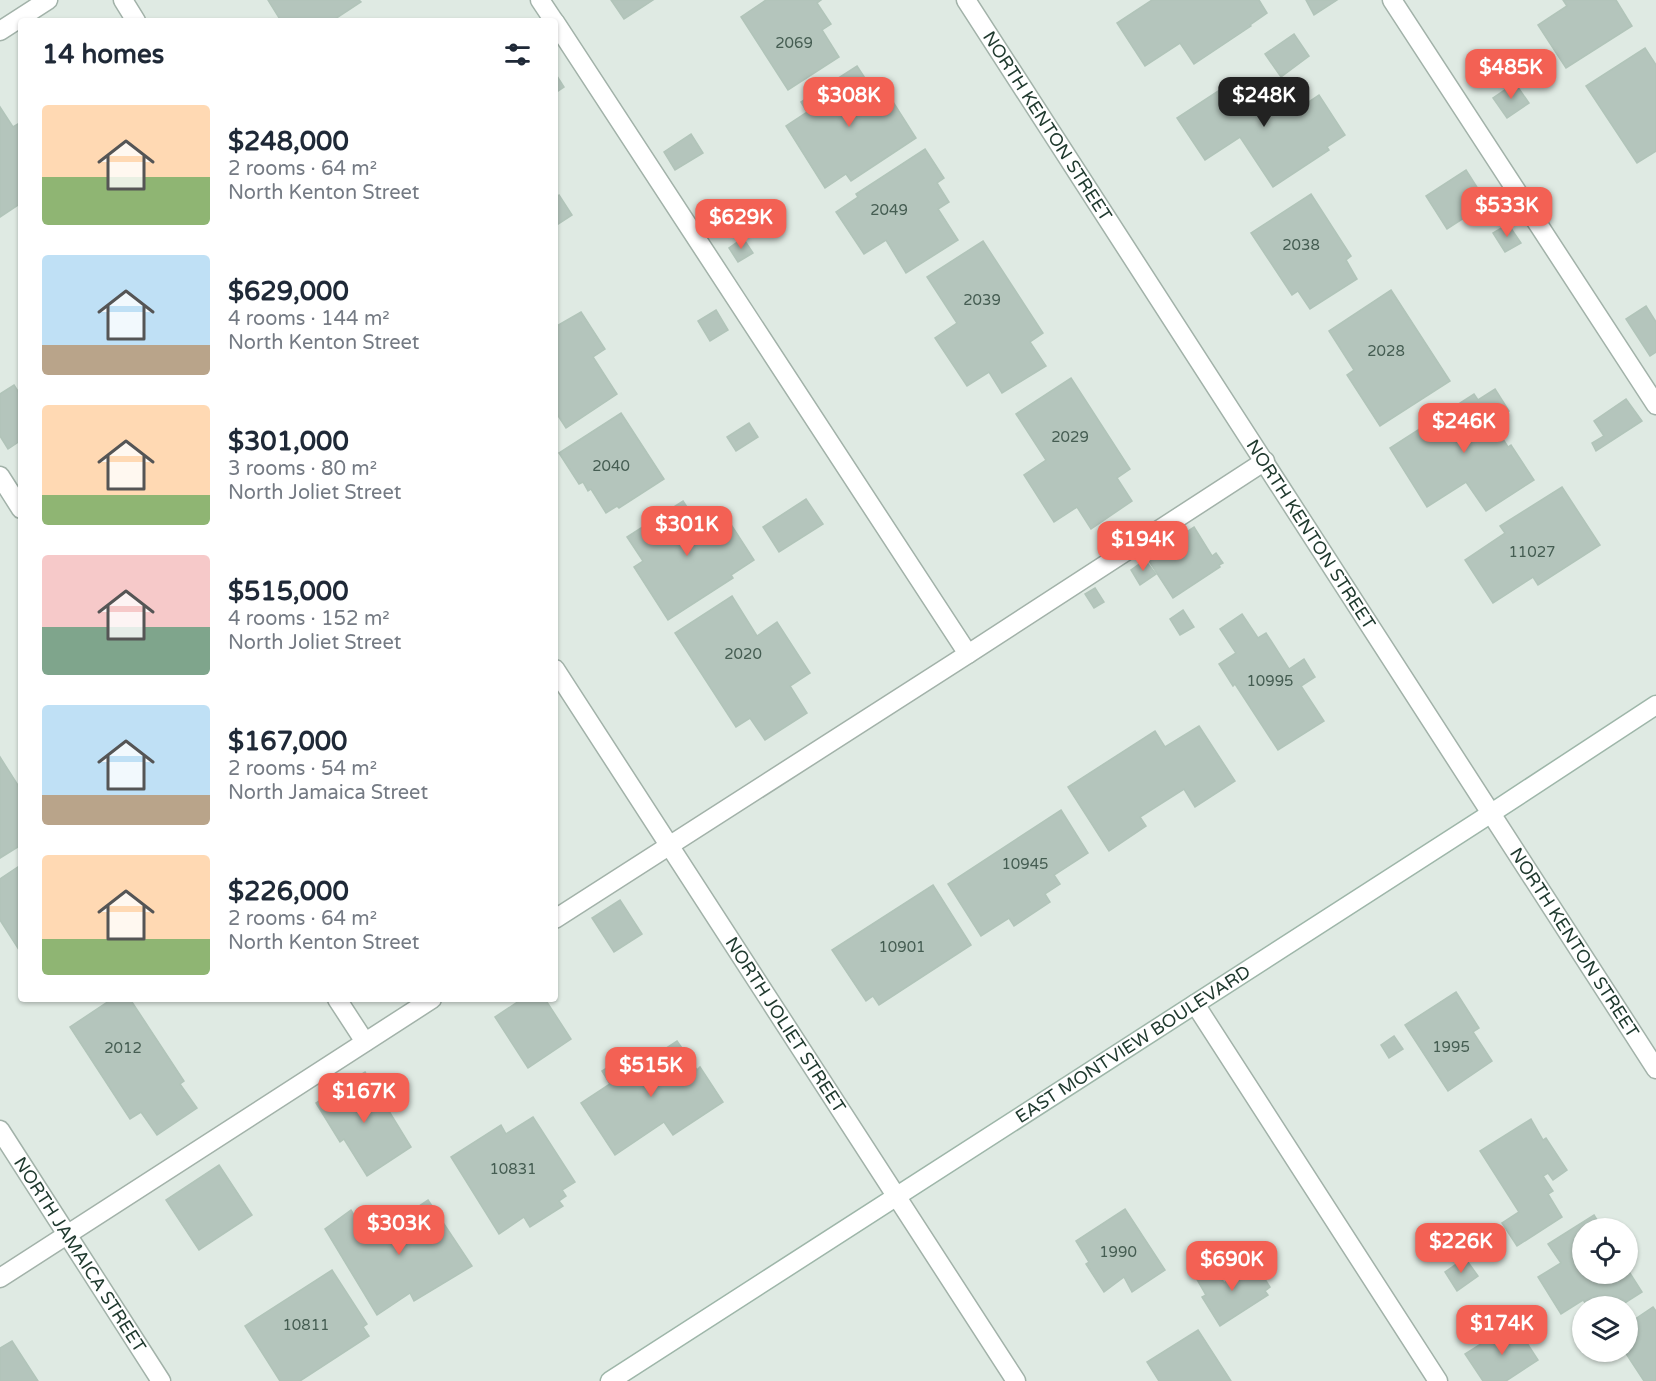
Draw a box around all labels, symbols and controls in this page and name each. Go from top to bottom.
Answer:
street label: NORTH KENTON STREET [978,27,1117,225]
house number: 2069 [775,34,813,52]
icon: filters [501,38,534,71]
text: 14 homes [42,39,164,70]
pin: $485K [1469,49,1553,100]
text: $485K [1479,56,1543,80]
pin: $308K [807,77,891,128]
pin: $248K [1222,77,1306,128]
text: $308K [817,84,881,108]
text: $248K [1232,84,1296,108]
text: $248,000 [228,126,349,157]
icon: home [90,129,162,201]
text: 2 rooms · 64 m² [228,157,377,181]
text: North Kenton Street [228,181,419,205]
pin: $533K [1465,187,1549,238]
text: $533K [1475,194,1539,218]
pin: $629K [699,199,783,250]
house number: 2049 [870,201,908,219]
text: $629K [709,206,773,230]
house number: 2038 [1282,236,1320,254]
text: $629,000 [228,276,349,307]
icon: home [90,279,162,351]
house number: 2039 [963,291,1001,309]
text: 4 rooms · 144 m² [228,307,390,331]
text: North Kenton Street [228,331,419,355]
house number: 2028 [1367,342,1405,360]
pin: $246K [1422,403,1506,454]
text: $246K [1432,410,1496,434]
text: $301,000 [228,426,349,457]
house number: 2029 [1051,428,1089,446]
icon: home [90,429,162,501]
street label: NORTH KENTON STREET [1242,435,1380,633]
text: 3 rooms · 80 m² [228,457,377,481]
house number: 2040 [592,457,630,475]
text: North Joliet Street [228,481,401,505]
pin: $301K [645,506,729,557]
text: $301K [655,513,719,537]
pin: $194K [1101,521,1185,572]
text: $194K [1111,528,1175,552]
house number: 11027 [1508,543,1556,561]
text: $515,000 [228,576,348,607]
icon: home [90,579,162,651]
text: 4 rooms · 152 m² [228,607,390,631]
text: North Joliet Street [228,631,401,655]
house number: 2020 [724,645,762,663]
house number: 10995 [1246,672,1294,690]
text: $167,000 [228,726,347,757]
icon: home [90,729,162,801]
text: 2 rooms · 54 m² [228,757,377,781]
text: North Jamaica Street [228,781,428,805]
street label: NORTH KENTON STREET [1505,844,1644,1042]
house number: 10945 [1001,855,1049,873]
text: $226,000 [228,876,349,907]
icon: home [90,879,162,951]
text: 2 rooms · 64 m² [228,907,377,931]
text: North Kenton Street [228,931,419,955]
street label: NORTH JOLIET STREET [720,933,850,1117]
house number: 10901 [878,938,926,956]
street label: EAST MONTVIEW BOULEVARD [1011,960,1255,1128]
house number: 1995 [1432,1038,1470,1056]
house number: 2012 [104,1039,142,1057]
pin: $515K [609,1047,693,1098]
text: $515K [619,1054,683,1078]
pin: $167K [322,1073,406,1124]
text: $167K [332,1080,396,1104]
street label: NORTH JAMAICA STREET [9,1153,151,1356]
house number: 10831 [489,1160,537,1178]
pin: $303K [357,1205,441,1256]
text: $303K [367,1212,431,1236]
map controls [1572,1218,1638,1362]
button: locate [1572,1218,1638,1284]
pin: $226K [1419,1223,1503,1274]
text: $226K [1429,1230,1493,1254]
pin: $690K [1190,1241,1274,1292]
house number: 1990 [1099,1243,1137,1261]
text: $690K [1200,1248,1264,1272]
button: layers [1572,1296,1638,1362]
pin: $174K [1460,1305,1544,1356]
text: $174K [1470,1312,1534,1336]
house number: 10811 [282,1316,330,1334]

